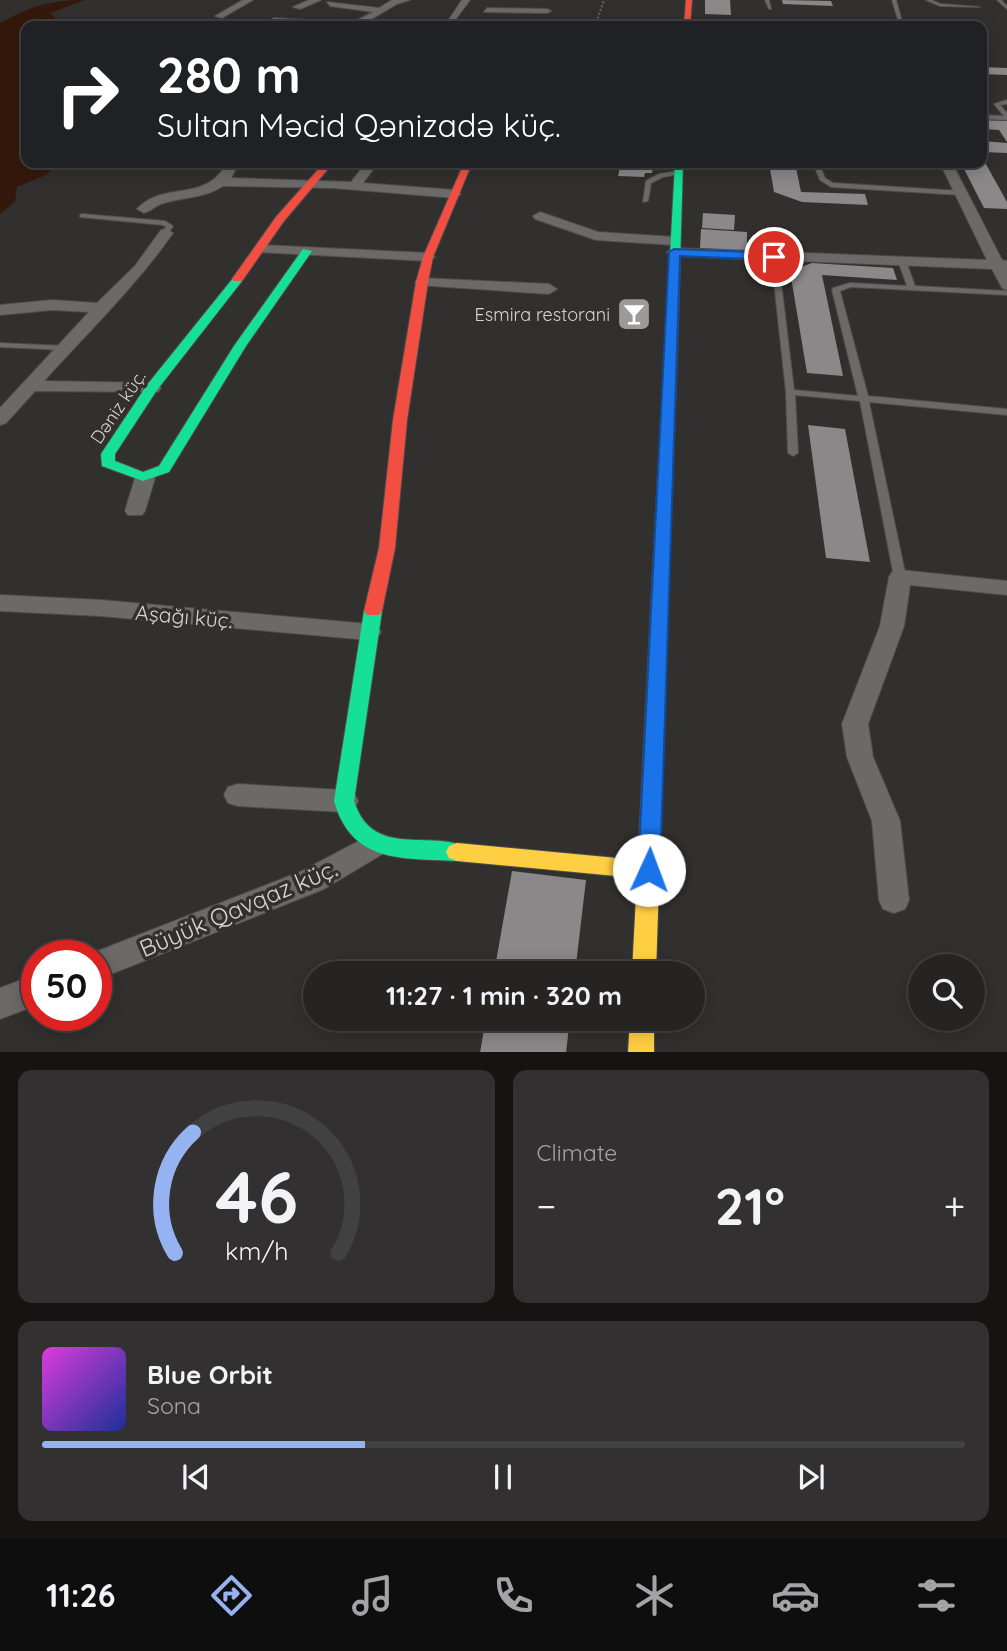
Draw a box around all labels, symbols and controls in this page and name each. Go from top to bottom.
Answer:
text: 280 m [157,44,301,105]
icon: right [42,49,133,140]
text: Sultan Məcid Qənizadə küç. [157,105,561,145]
pin [744,227,804,287]
icon: arrive [755,238,793,276]
bar icon: Esmira restorani [615,295,653,333]
place label: Esmira restorani [475,303,610,326]
street label: Dəniz küç. [85,366,151,448]
street label: Aşağı küç. [134,599,234,633]
position arrow [612,833,686,907]
street label: Büyük Qavqaz küç. [135,853,341,963]
speed limit sign: 50 [21,940,112,1031]
map controls [908,954,985,1031]
button: search [908,954,985,1031]
text: 11:27 · 1 min · 320 m [386,979,622,1012]
text: Climate [537,1138,617,1167]
text: 46 [215,1150,298,1241]
text: 21° [715,1173,785,1238]
text: − [537,1182,556,1230]
text: + [944,1182,965,1230]
text: km/h [225,1234,288,1265]
text: Blue Orbit [147,1358,273,1391]
text: Sona [147,1391,201,1420]
icon: previous [177,1458,215,1496]
icon: pause [484,1458,522,1496]
icon: next [792,1458,830,1496]
icon: directions [207,1571,256,1620]
icon: music [348,1571,397,1620]
icon: phone [489,1571,538,1620]
icon: climate [630,1571,679,1620]
icon: car [771,1571,820,1620]
icon: filters [912,1571,961,1620]
text: 11:26 [46,1575,116,1615]

